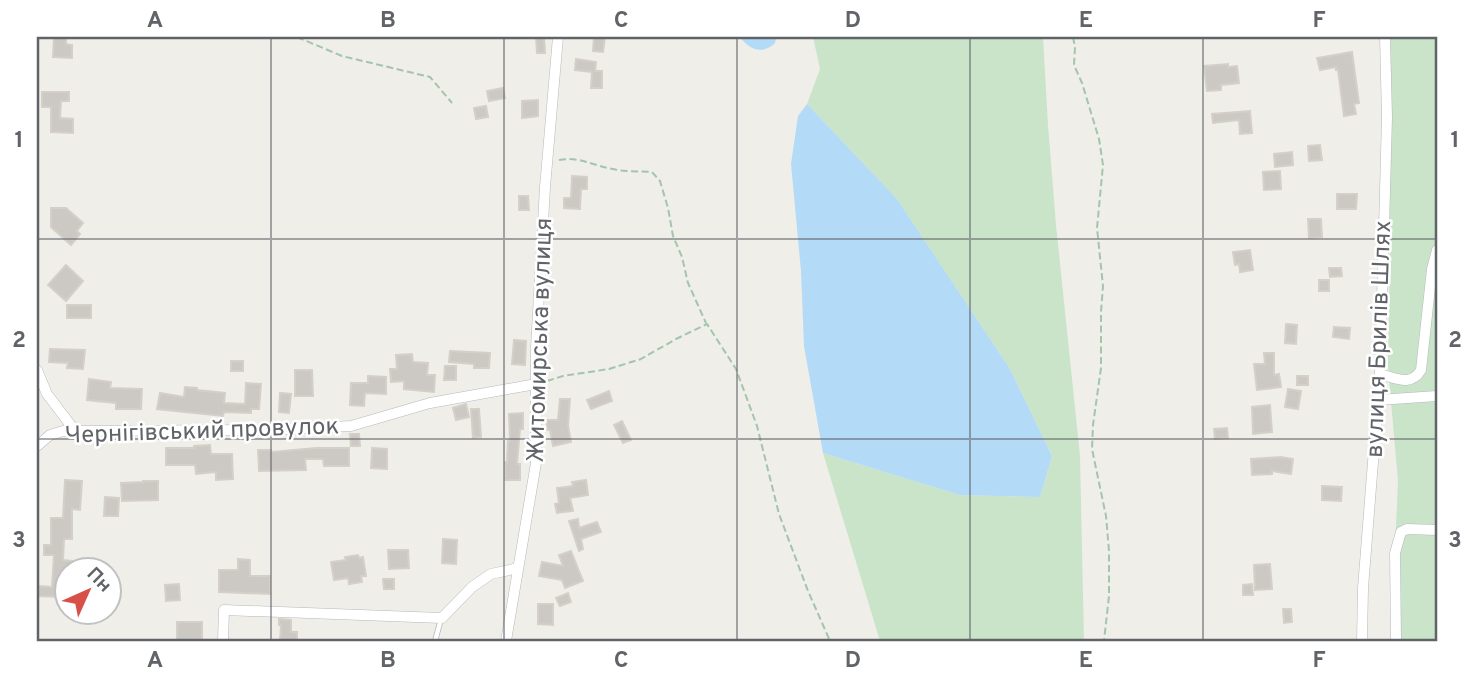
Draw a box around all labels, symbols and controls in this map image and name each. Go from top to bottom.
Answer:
text: A [147,7,163,36]
text: B [380,7,396,36]
text: C [614,7,628,36]
text: D [845,7,861,36]
text: E [1079,7,1093,36]
text: F [1312,7,1326,36]
text: 1 [14,127,24,156]
text: 1 [1450,127,1460,156]
street label: Житомирська вулиця [522,217,560,463]
street label: вулиця Брилів Шлях [1361,220,1399,458]
text: 2 [12,327,26,356]
text: 2 [1448,327,1462,356]
street label: Чернігівський провулок [64,412,340,452]
text: 3 [12,527,26,556]
text: 3 [1448,527,1462,556]
north arrow [52,556,122,626]
text: Пн [81,563,116,598]
text: A [147,647,163,676]
text: B [380,647,396,676]
text: C [614,647,628,676]
text: D [845,647,861,676]
text: E [1079,647,1093,676]
text: F [1312,647,1326,676]

